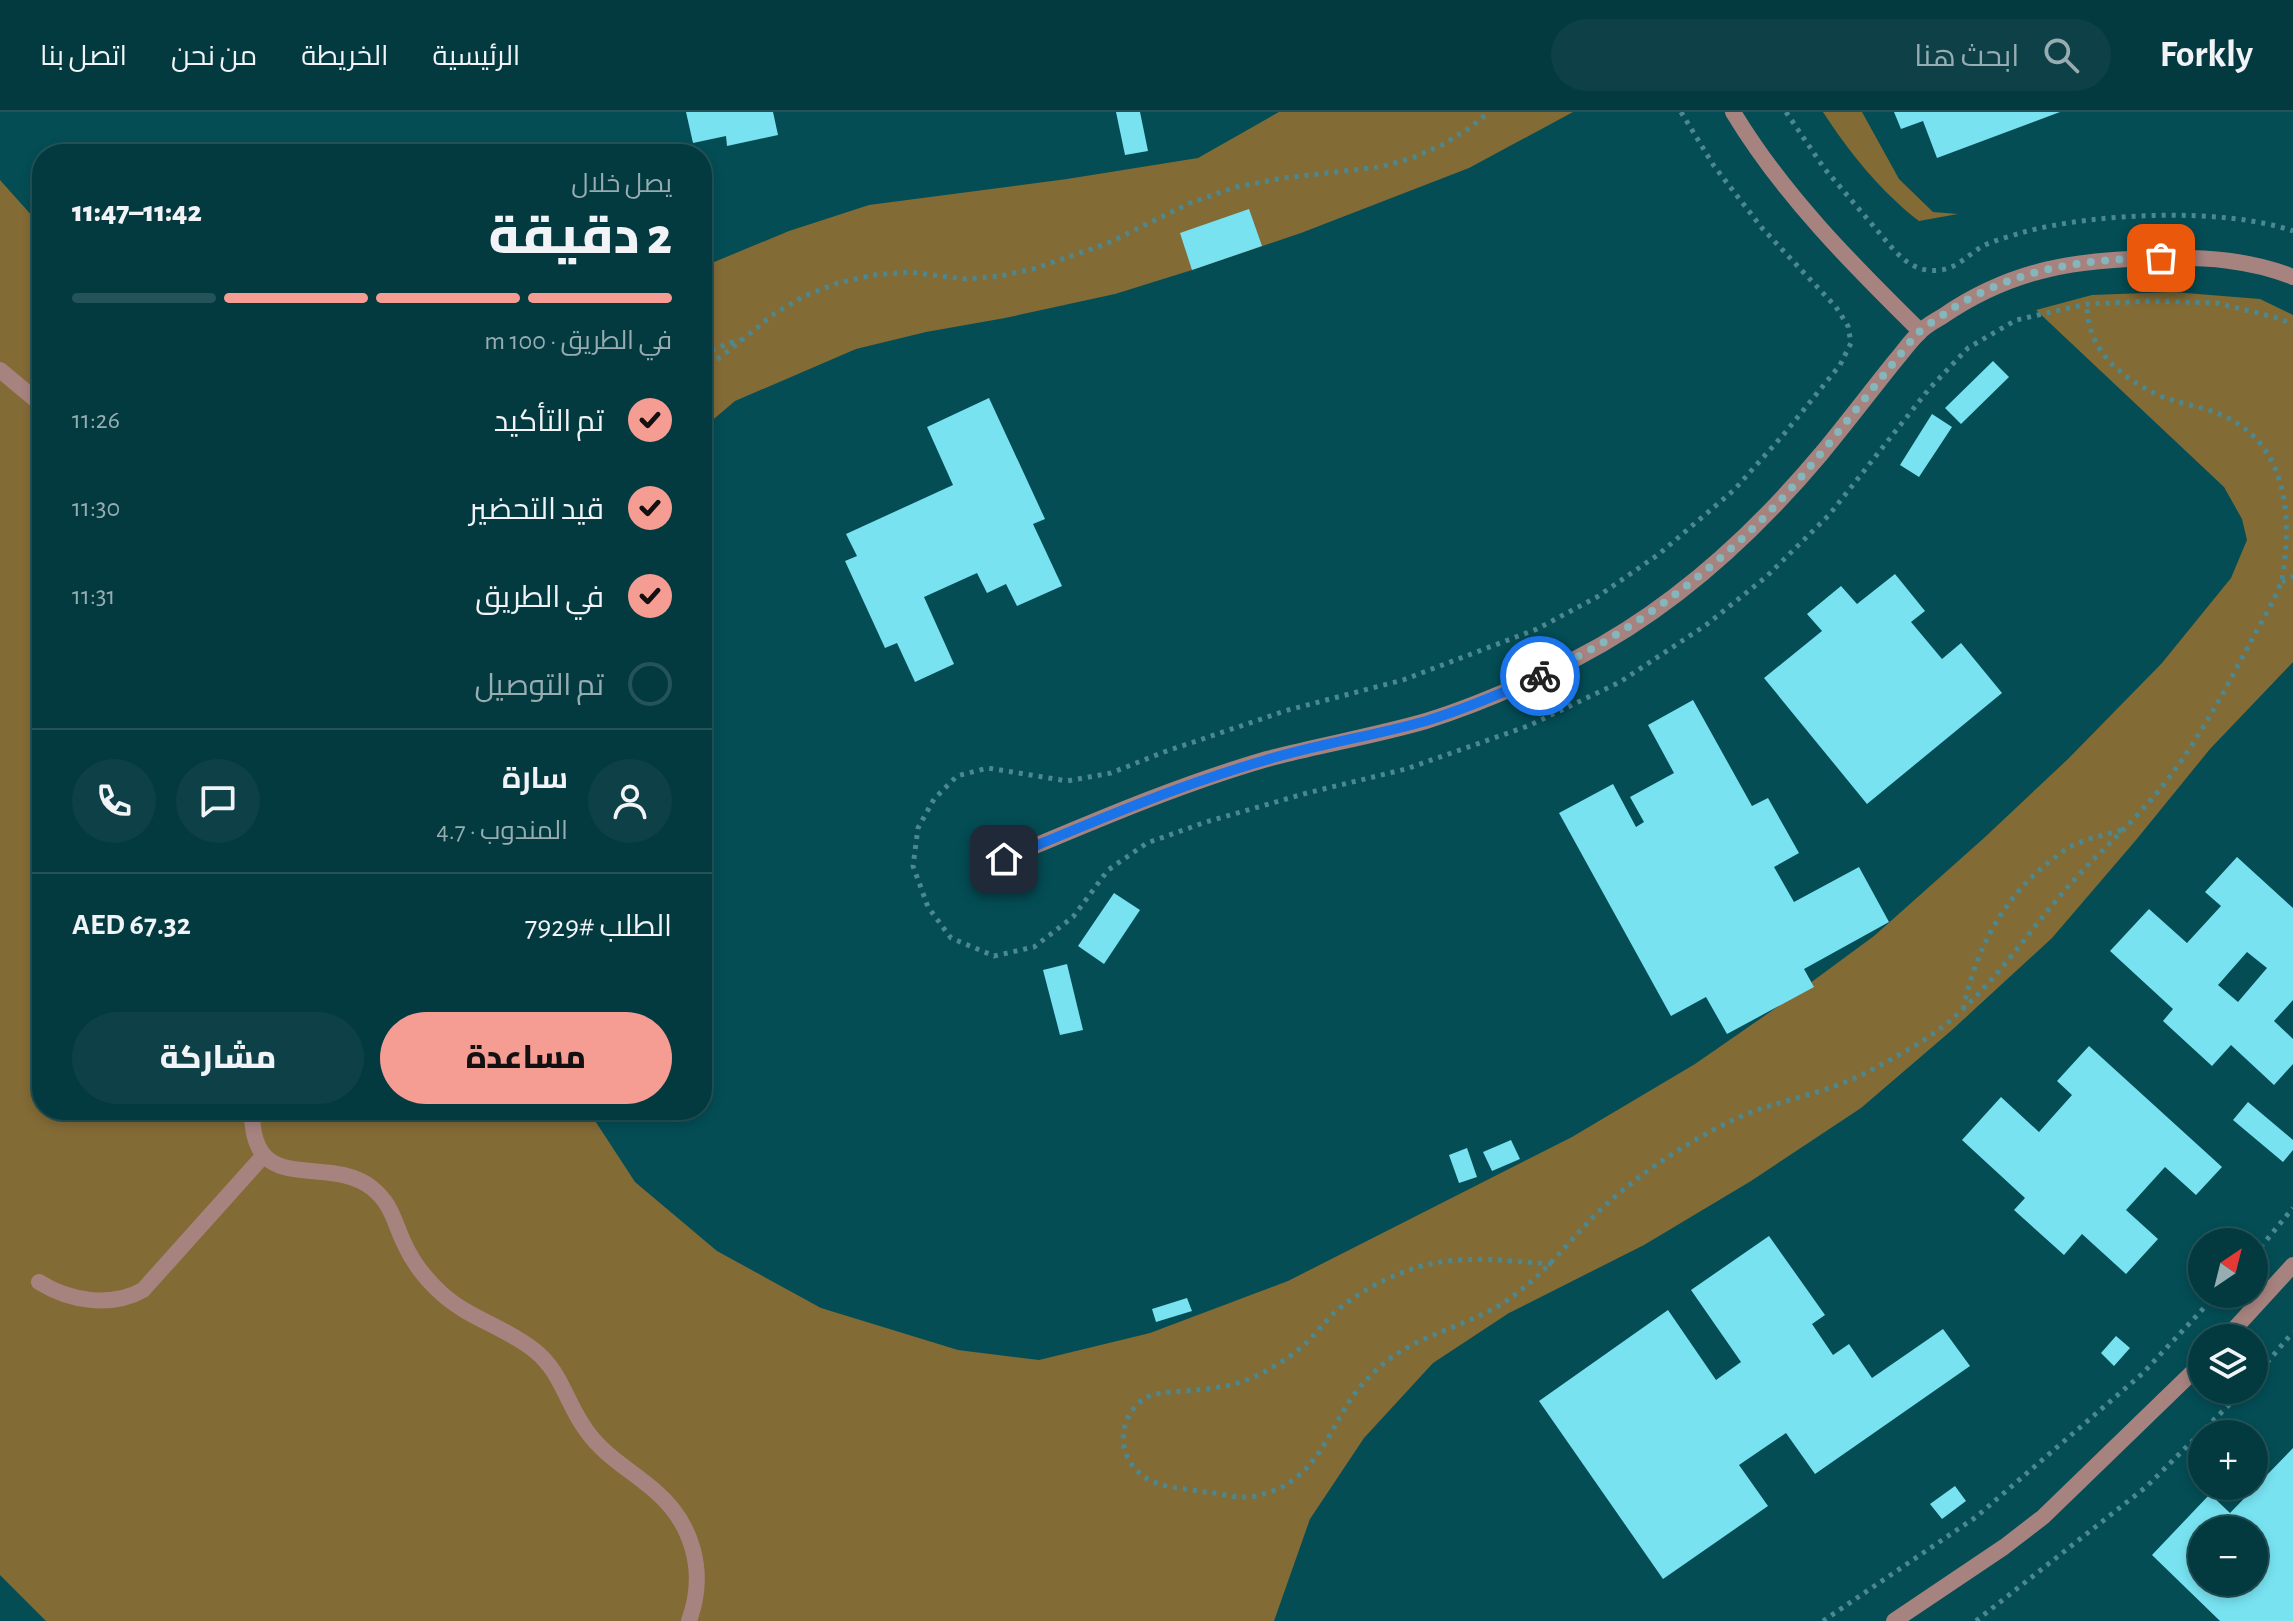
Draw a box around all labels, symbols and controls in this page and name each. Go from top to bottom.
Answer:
search box [1551,19,2111,91]
icon: search [2039,33,2083,77]
text: Forkly [2159,36,2253,74]
text: ابحث هنا [1914,42,2019,72]
text: اتصل بنا [40,43,127,71]
text: من نحن [171,43,257,71]
text: الخريطة [301,43,389,71]
text: الرئيسية [433,43,520,71]
text: يصل خلال [571,171,672,197]
text: 11:42–11:47 [72,197,202,227]
text: 2 دقيقة [489,211,672,263]
pin [2127,224,2195,292]
icon: bag [2139,236,2183,280]
text: في الطريق · 100 m [484,328,672,354]
icon: check [628,398,672,442]
text: 11:26 [72,407,120,433]
text: تم التأكيد [494,407,604,437]
icon: check [628,486,672,530]
text: 11:30 [72,495,120,521]
text: قيد التحضير [469,495,604,525]
icon: check [628,574,672,618]
text: 11:31 [72,583,116,609]
text: في الطريق [475,583,604,613]
courier [1500,636,1580,716]
icon: bike [1518,654,1562,698]
text: تم التوصيل [474,671,604,701]
button: phone [72,759,156,843]
button: chat [176,759,260,843]
button: person [588,759,672,843]
text: سارة [502,764,568,794]
text: المندوب · 4.7 [436,818,568,844]
pin [970,825,1038,893]
icon: home [982,837,1026,881]
text: AED 67.32 [72,910,191,940]
text: الطلب #7929 [525,912,672,942]
button: مشاركة [72,1012,364,1104]
button: مساعدة [380,1012,672,1104]
north arrow [2188,1228,2268,1308]
map controls [2188,1228,2268,1596]
button: layers [2188,1324,2268,1404]
button: + [2188,1420,2268,1500]
button: − [2188,1516,2268,1596]

